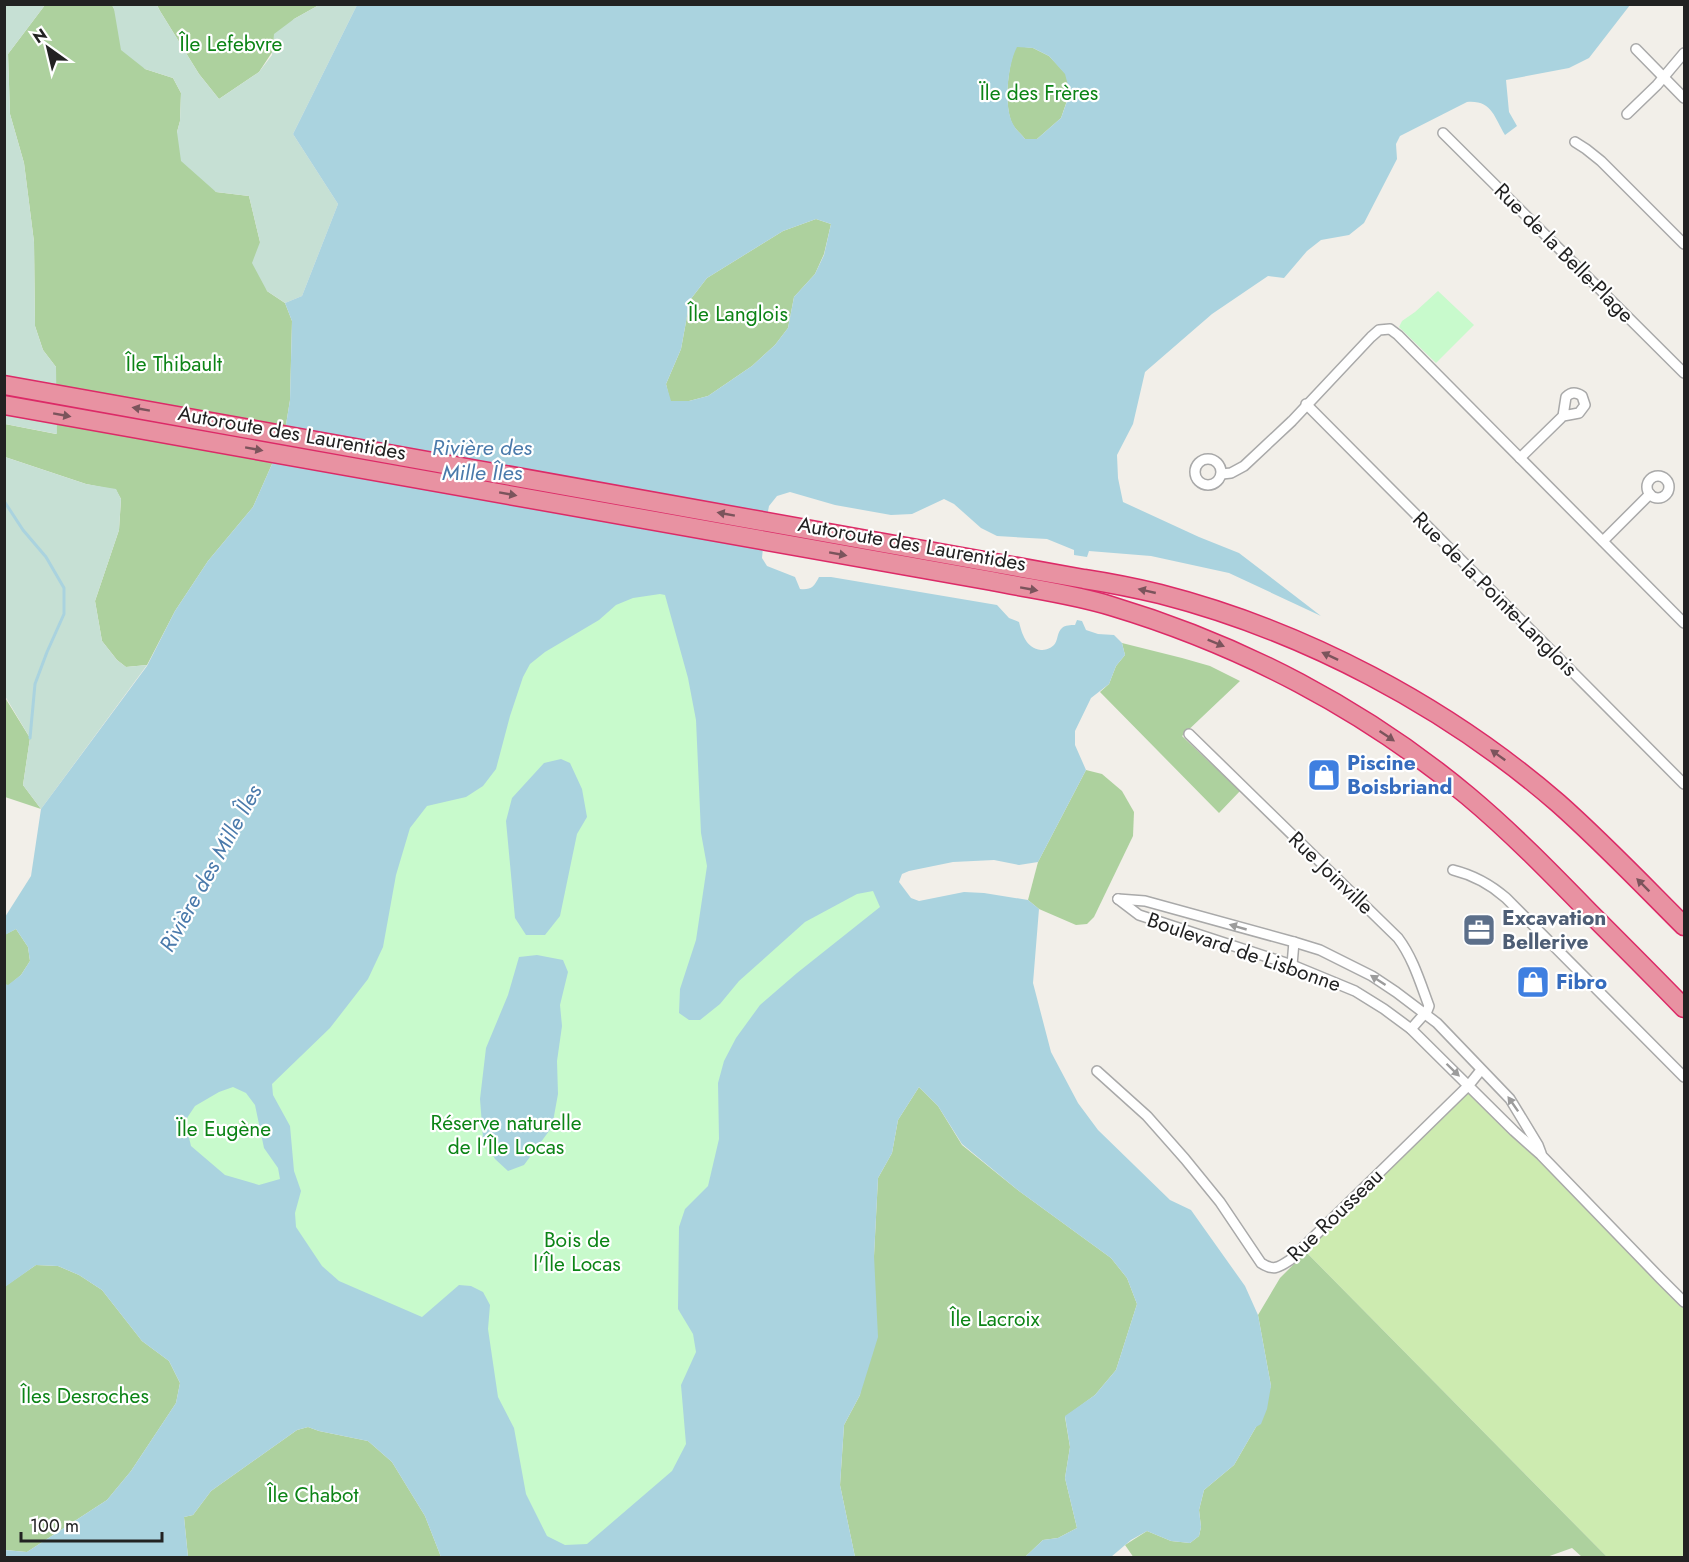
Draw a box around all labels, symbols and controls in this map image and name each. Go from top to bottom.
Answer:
north arrow [18,18,78,78]
text: N [28,23,52,49]
park label: Île Lefebvre [179,29,283,59]
park label: Ïle des Frères [979,78,1098,108]
street label: Rue de la Belle-Plage [1487,176,1641,330]
park label: Île Langlois [687,299,788,329]
park label: Île Thibault [125,349,222,379]
street label: Autoroute des Laurentides [176,398,408,468]
one-way arrow [132,404,151,413]
one-way arrow [53,411,72,420]
water label: Rivière des Mille Îles [432,431,532,488]
one-way arrow [245,445,264,454]
one-way arrow [499,490,518,499]
street label: Rue de la Pointe-Langlois [1406,505,1584,683]
one-way arrow [716,509,735,518]
street label: Autoroute des Laurentides [796,509,1028,579]
one-way arrow [828,549,847,558]
one-way arrow [1020,584,1039,593]
one-way arrow [1137,586,1156,595]
one-way arrow [1207,639,1225,649]
one-way arrow [1321,651,1339,661]
one-way arrow [1379,730,1395,742]
place label: Piscine Boisbriand [1347,748,1452,802]
one-way arrow [1490,750,1505,762]
shop icon: Piscine Boisbriand [1306,757,1342,793]
water label: Rivière des Mille Îles [151,778,269,957]
street label: Rue Joinville [1282,825,1380,921]
one-way arrow [1637,878,1651,892]
place label: Excavation Bellerive [1502,903,1606,957]
street label: Boulevard de Lisbonne [1143,905,1345,999]
office icon: Excavation Bellerive [1461,912,1497,948]
one-way arrow [1229,921,1247,931]
shop icon: Fibro [1515,964,1551,1000]
place label: Fibro [1556,967,1607,997]
one-way arrow [1370,975,1386,986]
one-way arrow [1446,1063,1461,1077]
one-way arrow [1507,1097,1519,1113]
park label: Réserve naturelle de l'Île Locas [430,1108,582,1162]
park label: Ïle Eugène [176,1114,271,1144]
street label: Rue Rousseau [1280,1161,1390,1269]
park label: Bois de l'Île Locas [533,1225,621,1279]
park label: Île Lacroix [949,1304,1040,1334]
park label: Îles Desroches [20,1381,149,1411]
park label: Île Chabot [266,1480,359,1510]
scale bar [21,1505,162,1543]
text: 100 m [30,1513,79,1539]

